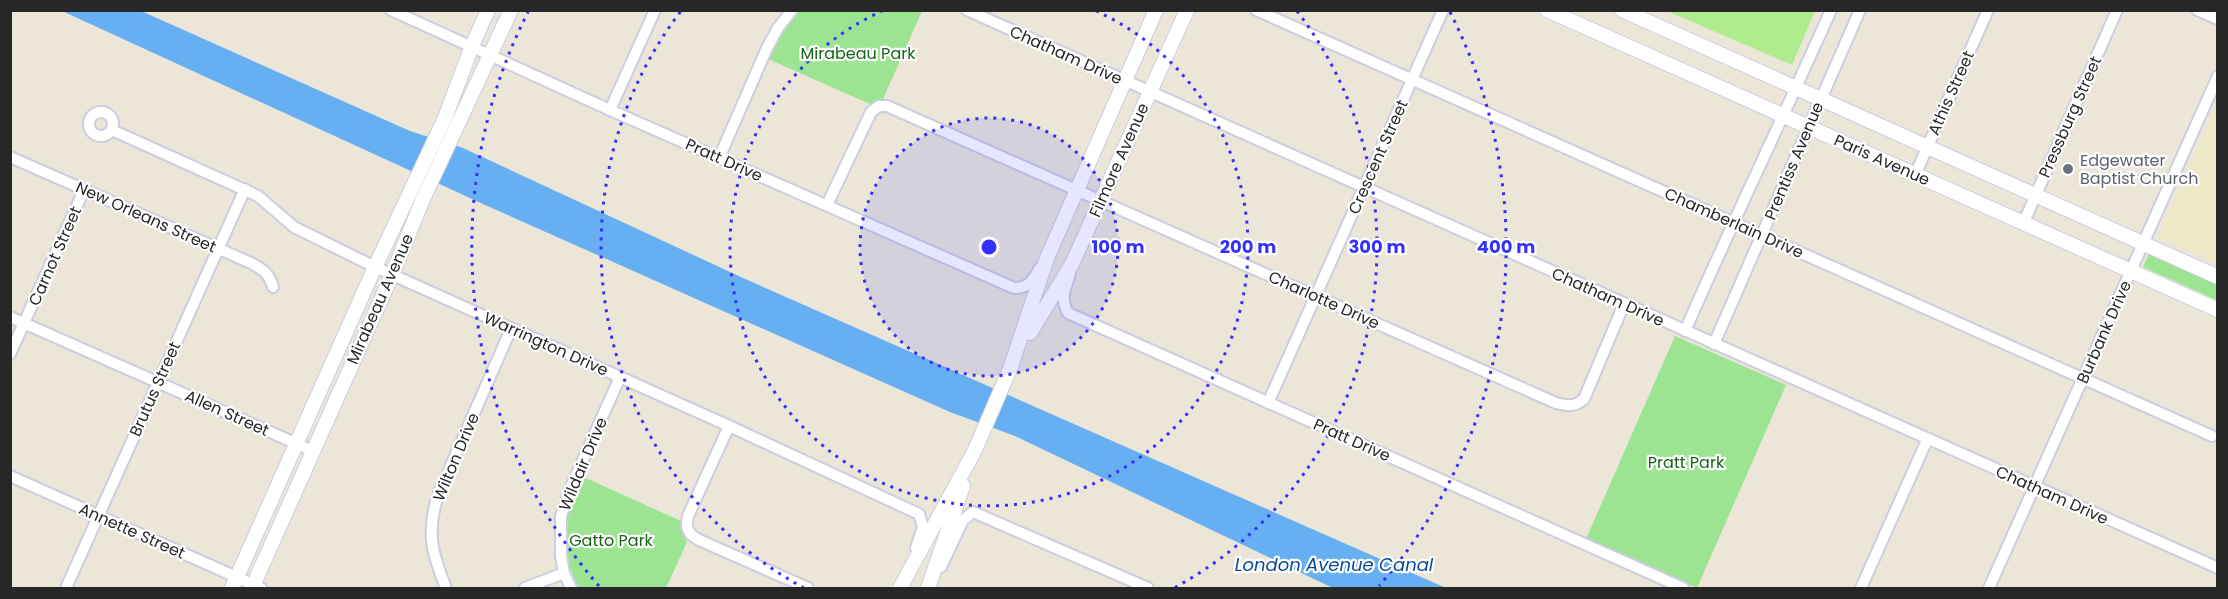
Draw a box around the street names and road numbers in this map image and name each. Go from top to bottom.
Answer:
street label: Chatham Drive [1006,20,1126,90]
street label: Athis Street [1922,47,1980,139]
street label: Pressburg Street [2033,52,2107,181]
street label: Crescent Street [1342,96,1414,218]
street label: Prentiss Avenue [1759,98,1829,224]
street label: Filmore Avenue [1083,99,1155,221]
street label: Paris Avenue [1830,129,1934,191]
street label: Pratt Drive [682,133,766,187]
street label: New Orleans Street [72,176,220,258]
street label: Chamberlain Drive [1661,182,1807,264]
street label: Carnot Street [23,202,87,309]
street label: Mirabeau Avenue [341,230,419,368]
street label: Chatham Drive [1548,262,1668,332]
street label: Charlotte Drive [1265,265,1383,335]
street label: Burbank Drive [2071,277,2137,387]
street label: Warrington Drive [480,306,612,382]
street label: Brutus Street [124,338,186,440]
street label: Allen Street [181,384,273,442]
street label: Wilton Drive [427,409,485,505]
street label: Pratt Drive [1310,413,1394,467]
street label: Wildair Drive [553,414,613,514]
street label: Chatham Drive [1992,460,2112,530]
street label: Annette Street [75,497,189,565]

